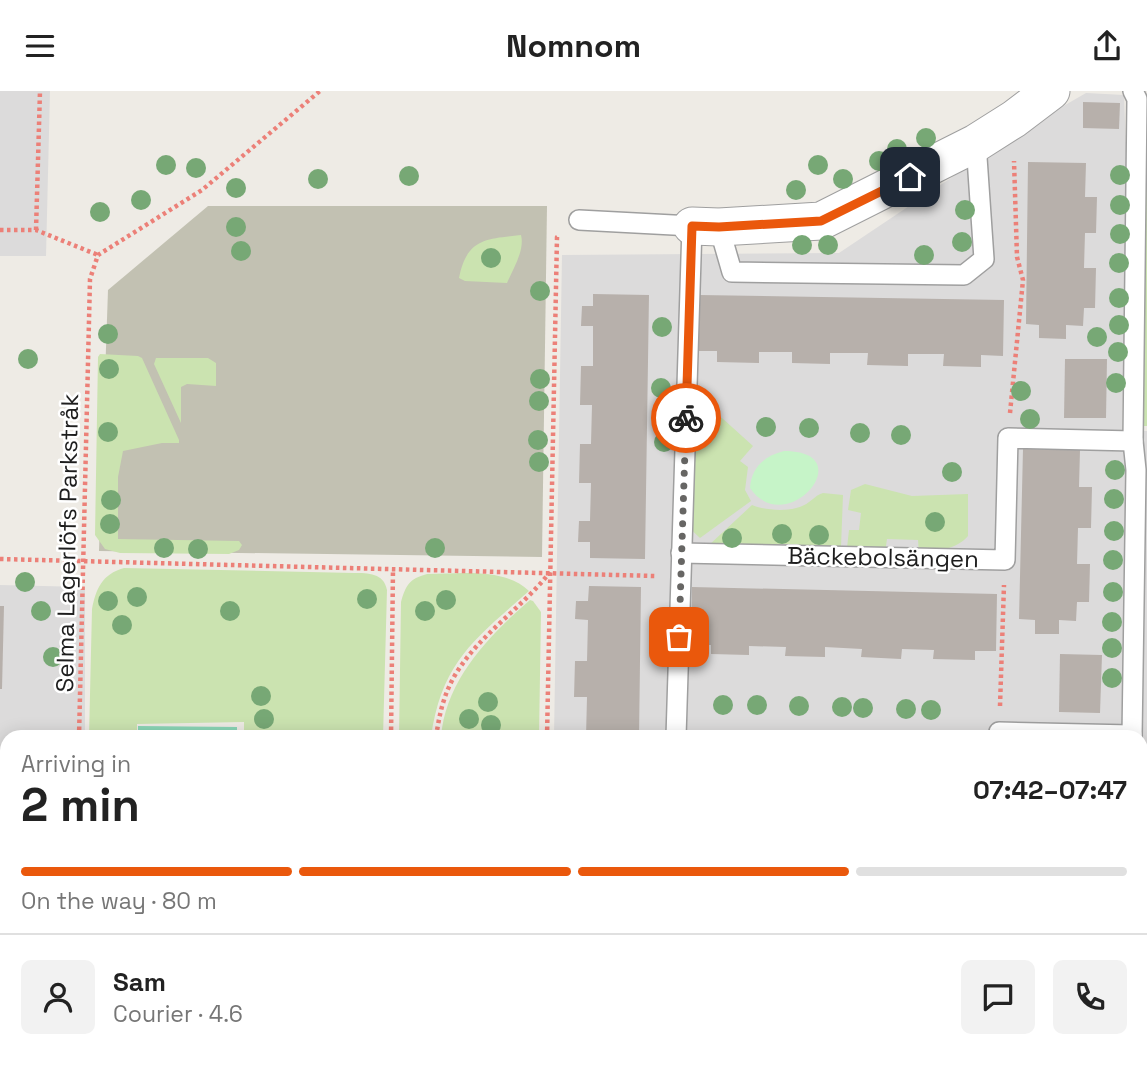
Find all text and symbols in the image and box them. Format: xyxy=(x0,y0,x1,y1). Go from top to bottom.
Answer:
text: Nomnom xyxy=(506,26,641,66)
icon: menu xyxy=(21,27,59,65)
icon: share xyxy=(1088,27,1126,65)
pin xyxy=(880,147,940,207)
icon: home xyxy=(891,158,929,196)
courier xyxy=(651,383,721,453)
street label: Selma Lagerlöfs Parkstråk xyxy=(49,393,85,693)
icon: bike xyxy=(667,399,705,437)
street label: Bäckebolsängen xyxy=(787,540,979,574)
pin xyxy=(649,607,709,667)
icon: bag xyxy=(660,618,698,656)
text: Arriving in xyxy=(21,749,131,779)
text: 07:42–07:47 xyxy=(973,773,1127,807)
text: 2 min xyxy=(21,776,140,834)
text: On the way · 80 m xyxy=(21,886,217,916)
button: person xyxy=(21,960,95,1034)
button: chat xyxy=(961,960,1035,1034)
button: phone xyxy=(1053,960,1127,1034)
text: Sam xyxy=(113,965,166,999)
text: Courier · 4.6 xyxy=(113,999,243,1029)

